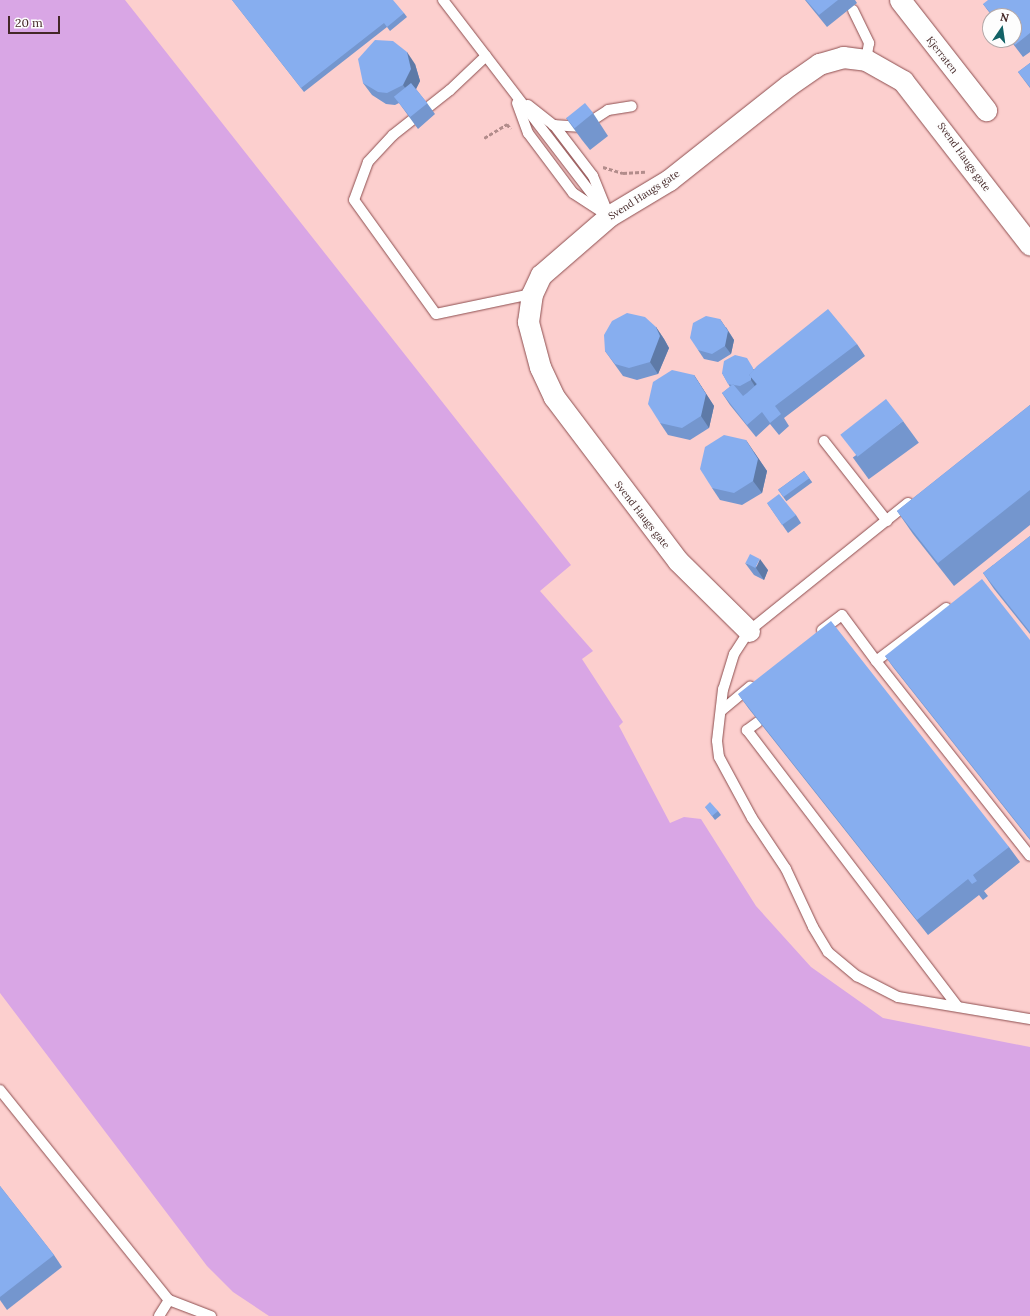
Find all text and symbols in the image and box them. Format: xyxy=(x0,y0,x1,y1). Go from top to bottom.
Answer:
scale bar xyxy=(10,8,62,34)
north arrow xyxy=(982,8,1022,48)
text: N xyxy=(999,10,1010,25)
text: 20 m xyxy=(15,15,43,30)
street label: Kjerraten xyxy=(924,34,960,76)
street label: Svend Haugs gate xyxy=(935,120,993,194)
street label: Svend Haugs gate xyxy=(606,168,682,222)
street label: Svend Haugs gate xyxy=(612,479,672,551)

